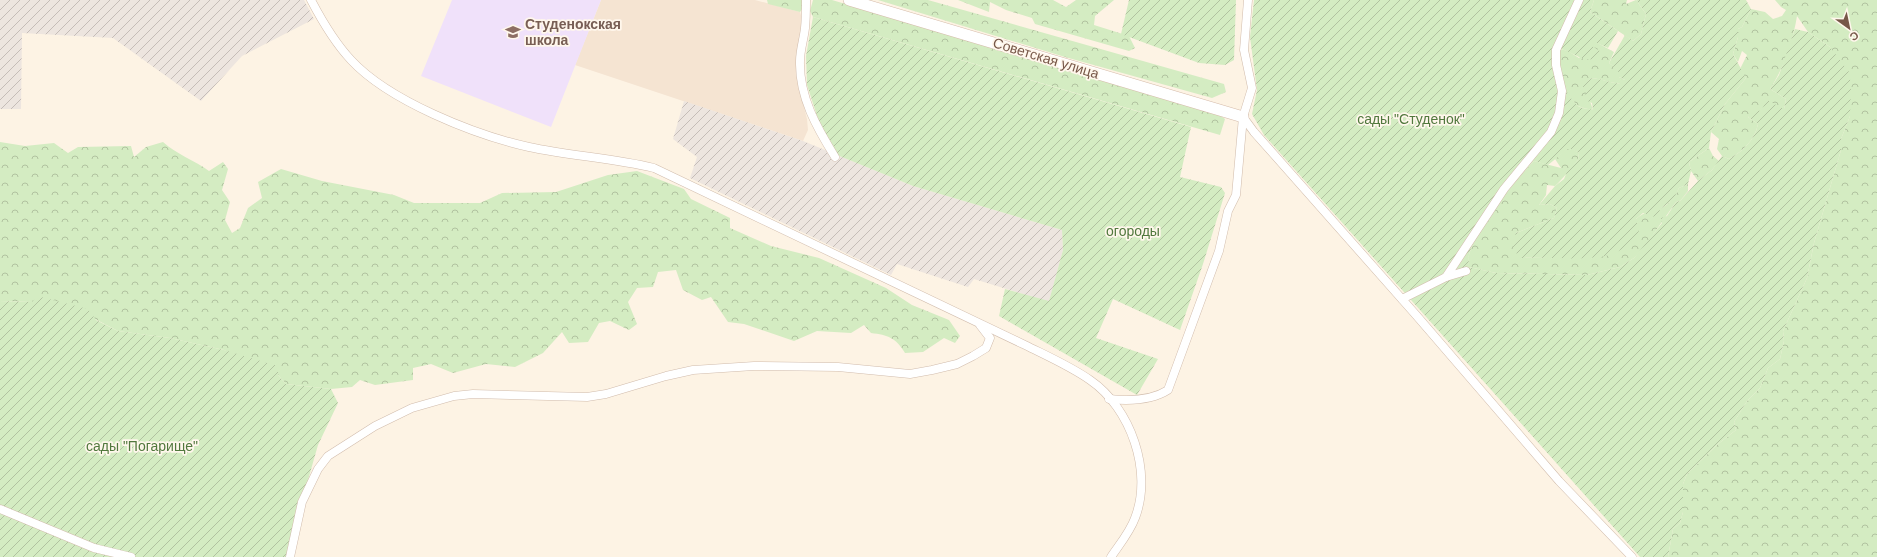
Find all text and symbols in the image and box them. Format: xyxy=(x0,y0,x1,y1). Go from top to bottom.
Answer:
north arrow xyxy=(1829,8,1869,48)
place label: Студенокская школа xyxy=(525,16,621,48)
school or university icon: Студенокская школа xyxy=(504,23,522,41)
text: С xyxy=(1848,29,1861,44)
street label: Советская улица xyxy=(991,34,1101,82)
park label: сады "Студенок" xyxy=(1357,111,1465,127)
park label: огороды xyxy=(1106,223,1160,239)
park label: сады "Погарище" xyxy=(86,438,198,454)

